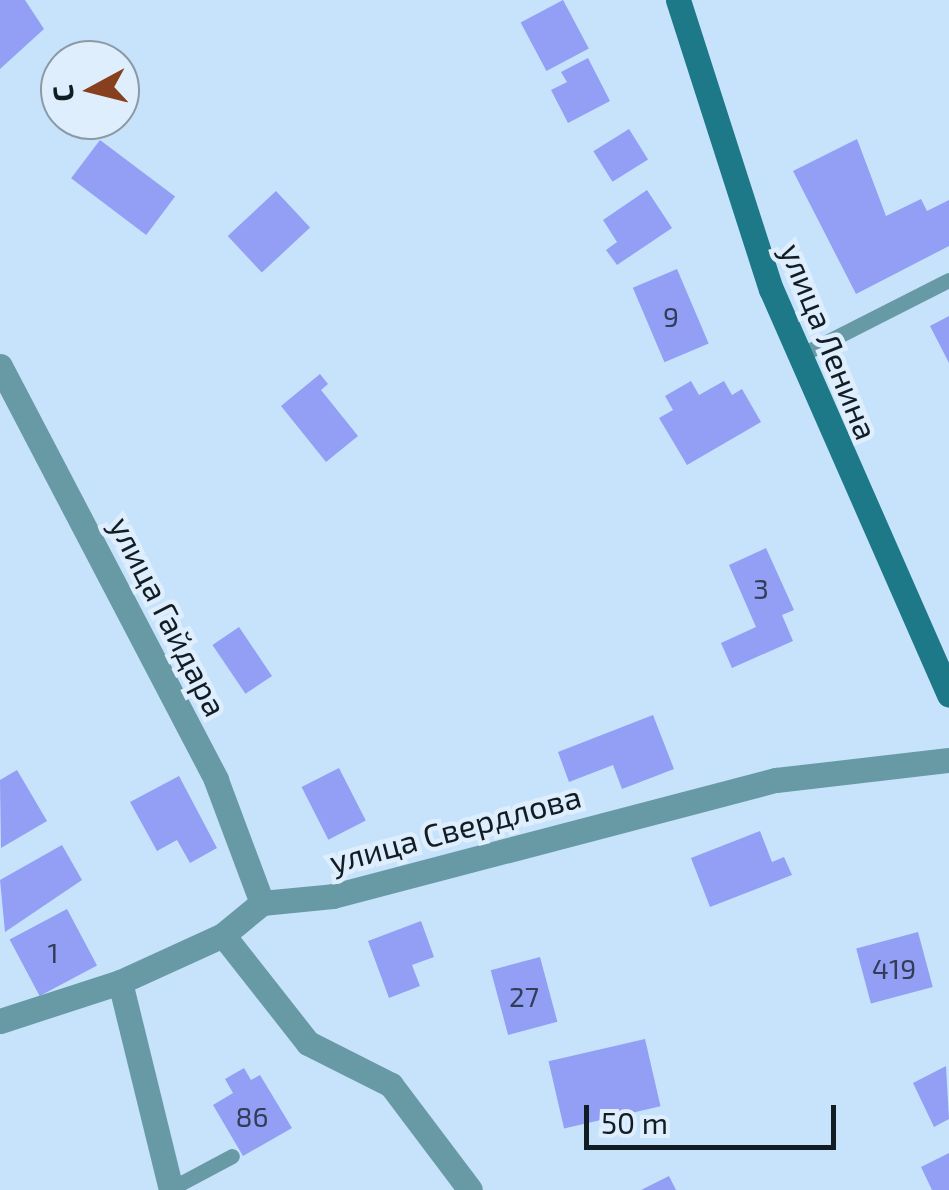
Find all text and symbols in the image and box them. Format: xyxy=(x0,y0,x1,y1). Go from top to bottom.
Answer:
north arrow xyxy=(40,40,140,140)
text: С xyxy=(44,83,80,104)
street label: улица Ленина xyxy=(773,237,887,445)
house number: 9 xyxy=(663,299,679,333)
street label: улица Гайдара xyxy=(102,510,236,722)
house number: 3 xyxy=(753,571,769,605)
street label: улица Свердлова xyxy=(325,776,585,880)
house number: 1 xyxy=(47,935,59,969)
house number: 419 xyxy=(872,951,916,985)
house number: 27 xyxy=(509,979,539,1013)
scale bar xyxy=(589,1085,842,1147)
house number: 86 xyxy=(235,1099,269,1133)
text: 50 m xyxy=(601,1104,668,1140)

